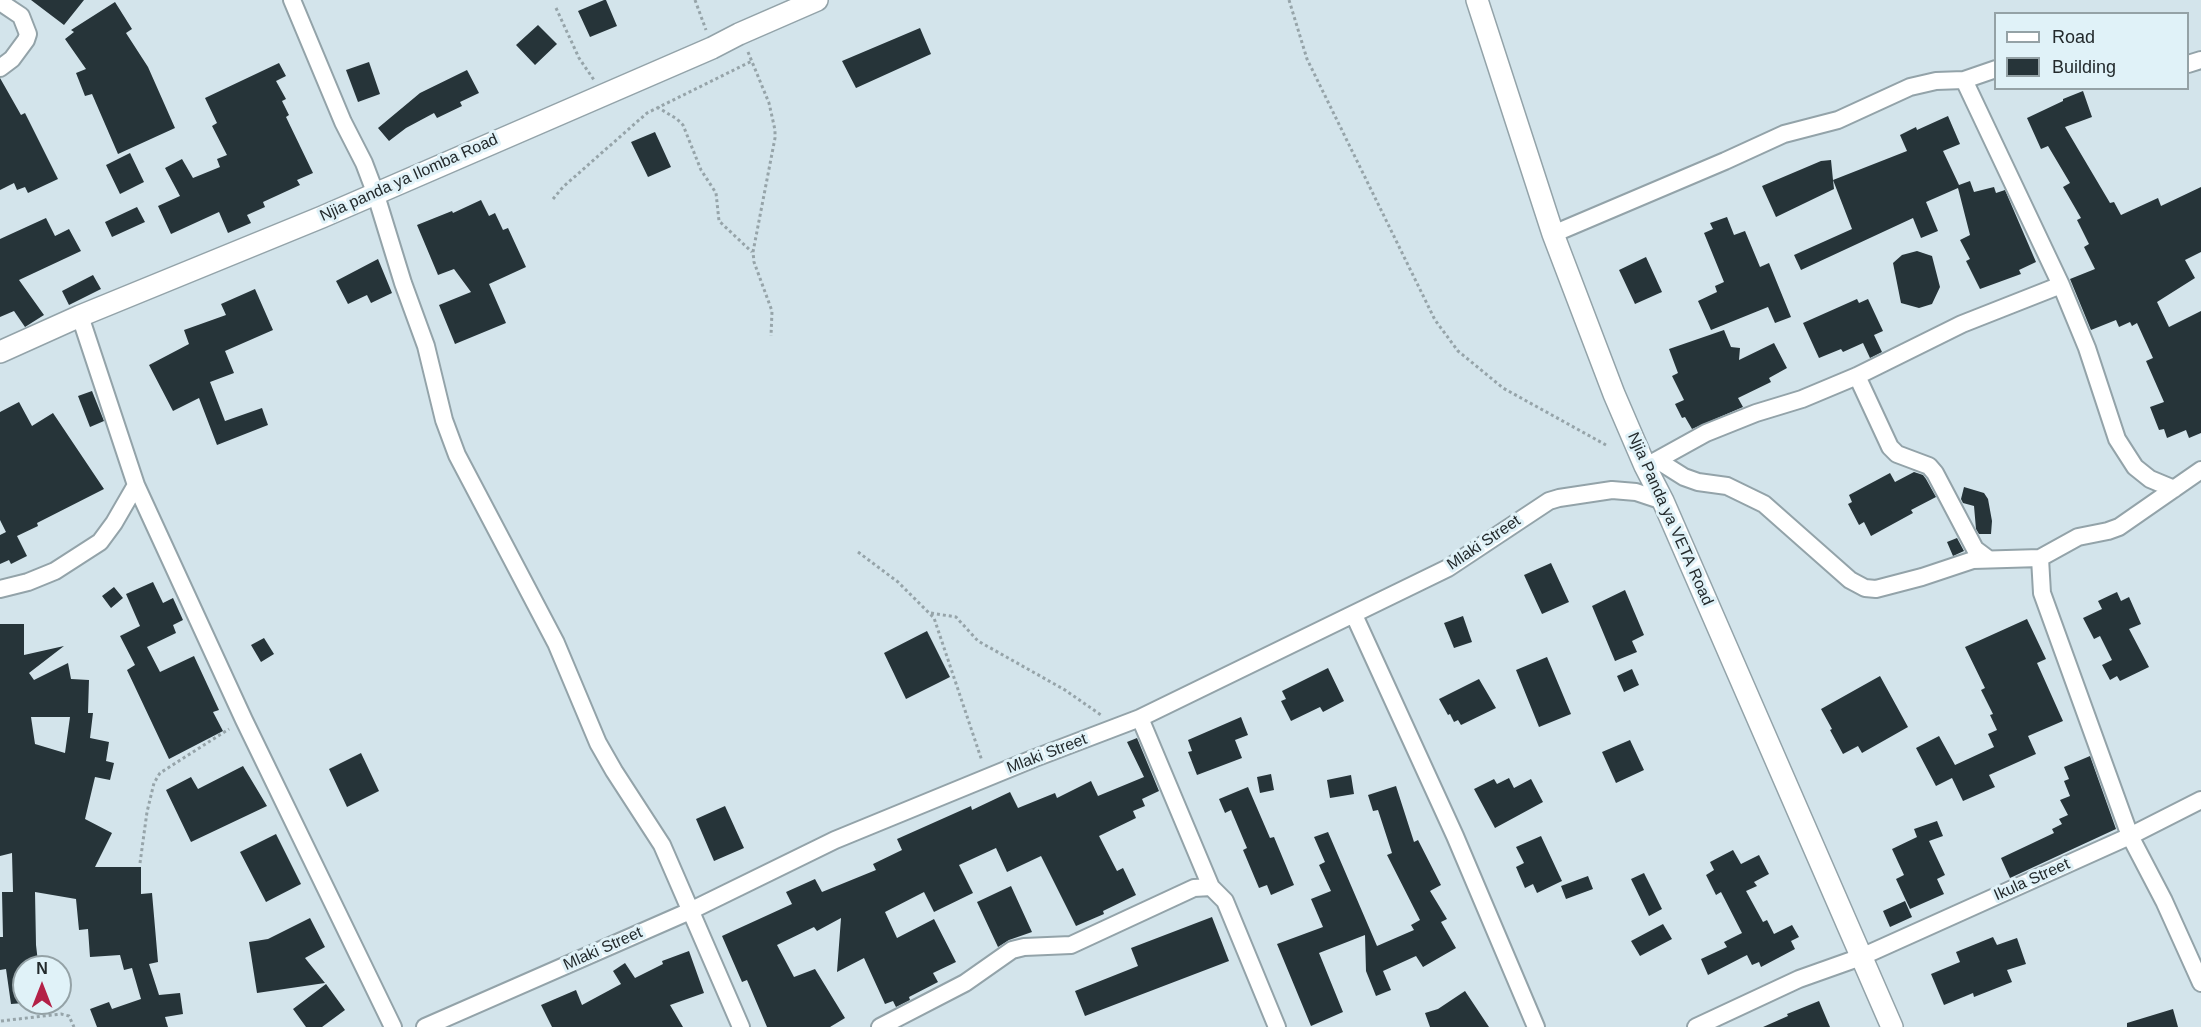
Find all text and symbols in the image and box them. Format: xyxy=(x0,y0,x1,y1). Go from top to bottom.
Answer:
legend xyxy=(1994,12,2189,90)
text: Road xyxy=(2052,27,2095,47)
text: Building xyxy=(2052,57,2116,77)
street label: Njia panda ya Ilomba Road xyxy=(317,130,501,226)
street label: Njia Panda ya VETA Road xyxy=(1623,430,1717,608)
street label: Mlaki Street xyxy=(1444,511,1524,575)
street label: Mlaki Street xyxy=(1004,730,1090,778)
street label: Ikula Street xyxy=(1991,855,2073,905)
street label: Mlaki Street xyxy=(561,923,645,975)
north arrow xyxy=(12,955,72,1015)
text: N xyxy=(36,960,48,977)

